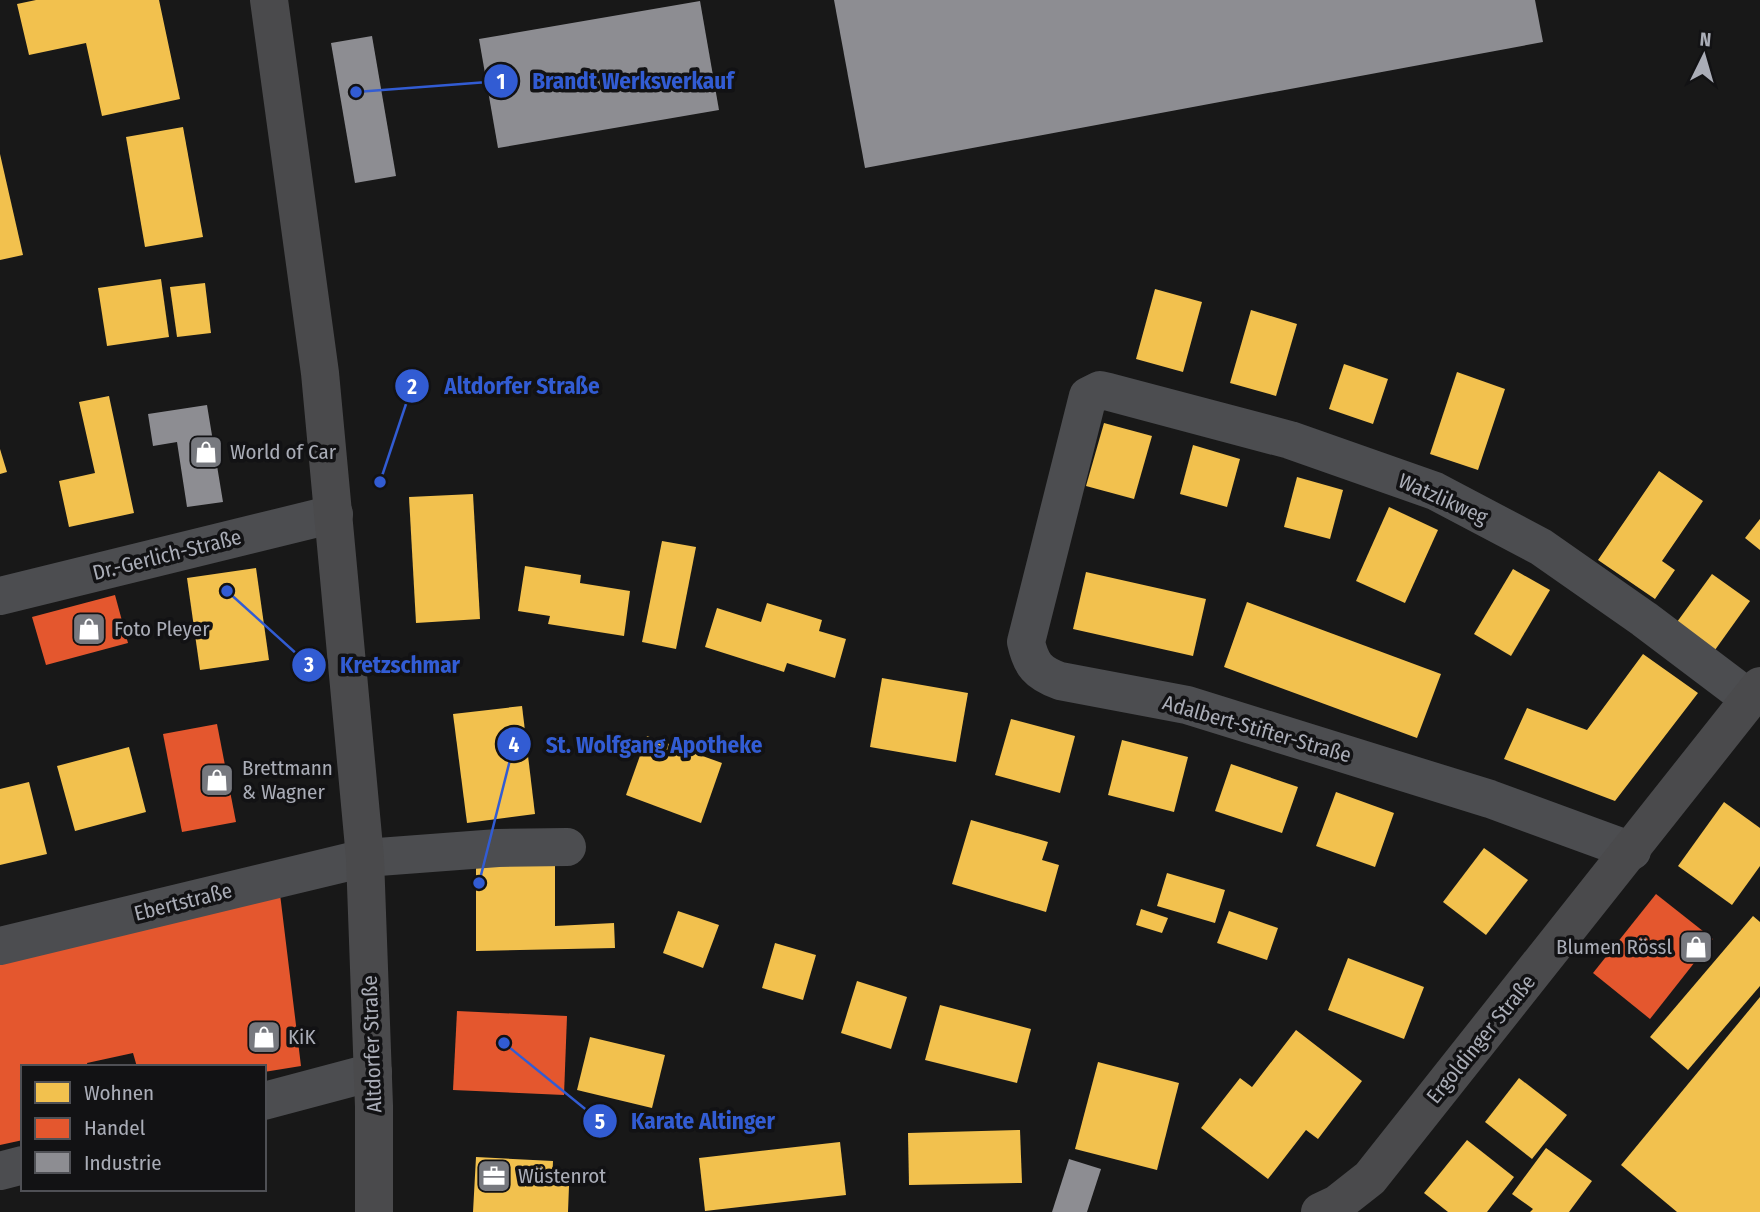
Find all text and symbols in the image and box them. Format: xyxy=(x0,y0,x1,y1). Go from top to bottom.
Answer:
north arrow xyxy=(1669,21,1739,91)
text: N xyxy=(1699,28,1712,52)
callout: Brandt Werksverkauf xyxy=(483,59,748,103)
text: Brandt Werksverkauf xyxy=(532,67,736,95)
text: 1 xyxy=(497,69,505,95)
callout: Altdorfer Straße xyxy=(395,364,613,408)
text: Altdorfer Straße xyxy=(443,372,600,400)
text: 2 xyxy=(406,374,417,400)
shop icon: World of Car xyxy=(187,433,225,471)
place label: World of Car xyxy=(230,439,337,465)
street label: Watzlikweg xyxy=(1394,468,1492,530)
street label: Dr.-Gerlich-Straße xyxy=(90,524,244,586)
shop icon: Foto Pleyer xyxy=(70,610,108,648)
place label: Foto Pleyer xyxy=(114,616,210,642)
callout: Kretzschmar xyxy=(291,643,474,687)
text: Kretzschmar xyxy=(340,651,461,679)
text: 3 xyxy=(303,652,314,678)
street label: Adalbert-Stifter-Straße xyxy=(1160,690,1354,768)
callout: St. Wolfgang Apotheke xyxy=(496,722,776,766)
text: St. Wolfgang Apotheke xyxy=(546,731,763,759)
text: 4 xyxy=(509,732,520,758)
place label: Brettmann & Wagner xyxy=(242,755,333,805)
shop icon: Brettmann & Wagner xyxy=(198,761,236,799)
street label: Ebertstraße xyxy=(131,877,235,927)
shop icon: Blumen Rössl xyxy=(1677,928,1715,966)
place label: Blumen Rössl xyxy=(1556,934,1672,960)
street label: Ergoldinger Straße xyxy=(1421,969,1541,1109)
street label: Altdorfer Straße xyxy=(357,975,387,1113)
shop icon: KiK xyxy=(245,1018,283,1056)
place label: KiK xyxy=(288,1024,316,1050)
legend xyxy=(21,1065,266,1191)
text: Wohnen xyxy=(84,1080,154,1106)
callout: Karate Altinger xyxy=(582,1099,789,1143)
text: Karate Altinger xyxy=(631,1107,775,1135)
text: 5 xyxy=(595,1109,605,1135)
text: Handel xyxy=(84,1115,146,1141)
text: Industrie xyxy=(84,1150,162,1176)
office icon: Wüstenrot xyxy=(475,1157,513,1195)
place label: Wüstenrot xyxy=(518,1163,606,1189)

